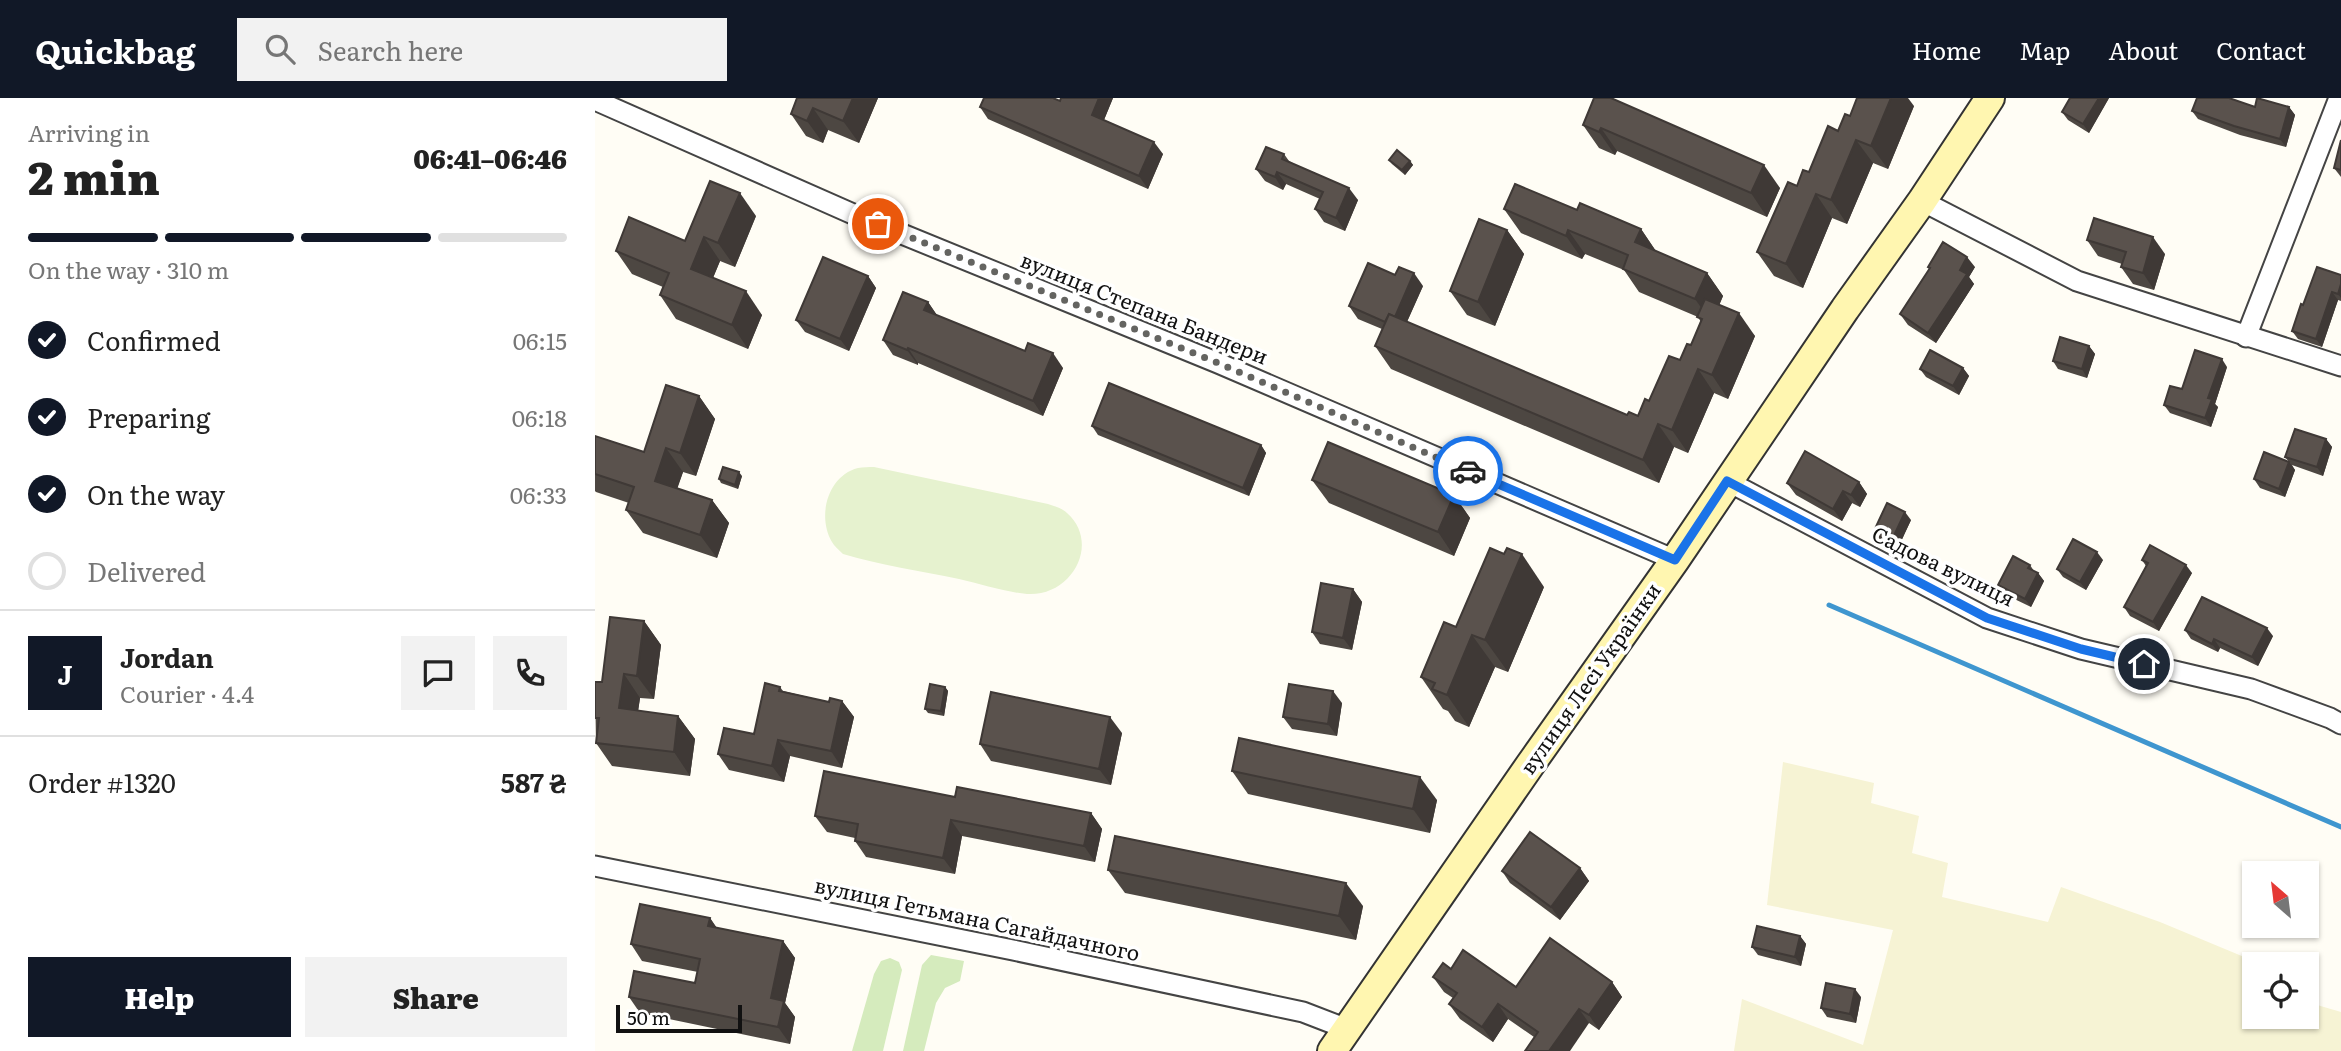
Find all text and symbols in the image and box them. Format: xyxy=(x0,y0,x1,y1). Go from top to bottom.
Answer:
search box xyxy=(237,18,727,81)
text: Quickbag xyxy=(35,25,195,74)
icon: search xyxy=(261,30,299,68)
text: Search here xyxy=(317,30,463,69)
text: Home xyxy=(1912,32,1981,67)
text: Map xyxy=(2019,32,2070,67)
text: About xyxy=(2108,32,2178,67)
text: Contact xyxy=(2216,32,2306,67)
text: Arriving in xyxy=(28,115,150,149)
text: 06:41–06:46 xyxy=(413,138,567,177)
text: 2 min xyxy=(28,141,160,209)
pin xyxy=(848,194,908,254)
icon: bag xyxy=(859,205,897,243)
street label: вулиця Степана Бандери xyxy=(1017,243,1273,371)
text: On the way · 310 m xyxy=(28,252,229,286)
text: Confirmed xyxy=(87,320,221,359)
icon: check xyxy=(28,321,66,359)
text: 06:15 xyxy=(513,323,567,357)
text: Preparing xyxy=(87,397,210,436)
icon: check xyxy=(28,398,66,436)
text: 06:18 xyxy=(512,400,567,434)
courier xyxy=(1433,436,1503,506)
icon: car xyxy=(1449,452,1487,490)
text: On the way xyxy=(87,474,225,513)
icon: check xyxy=(28,475,66,513)
text: 06:33 xyxy=(510,477,567,511)
street label: Садова вулиця xyxy=(1867,517,2021,613)
text: Delivered xyxy=(87,551,206,590)
street label: вулиця Лесі Українки xyxy=(1511,575,1667,780)
pin xyxy=(2114,634,2174,694)
button: chat xyxy=(401,636,475,710)
button: phone xyxy=(493,636,567,710)
text: Jordan xyxy=(120,637,214,676)
icon: home xyxy=(2125,645,2163,683)
text: J xyxy=(58,654,72,693)
text: Courier · 4.4 xyxy=(120,676,254,710)
text: Order #1320 xyxy=(28,762,176,801)
text: 587 ₴ xyxy=(501,762,567,801)
north arrow xyxy=(2242,861,2319,938)
map controls xyxy=(2242,861,2319,1029)
street label: вулиця Гетьмана Сагайдачного xyxy=(812,868,1143,967)
button: locate xyxy=(2242,952,2319,1029)
button: Help xyxy=(28,957,291,1037)
button: Share xyxy=(305,957,567,1037)
scale bar xyxy=(616,1002,742,1034)
text: 50 m xyxy=(627,1003,670,1031)

